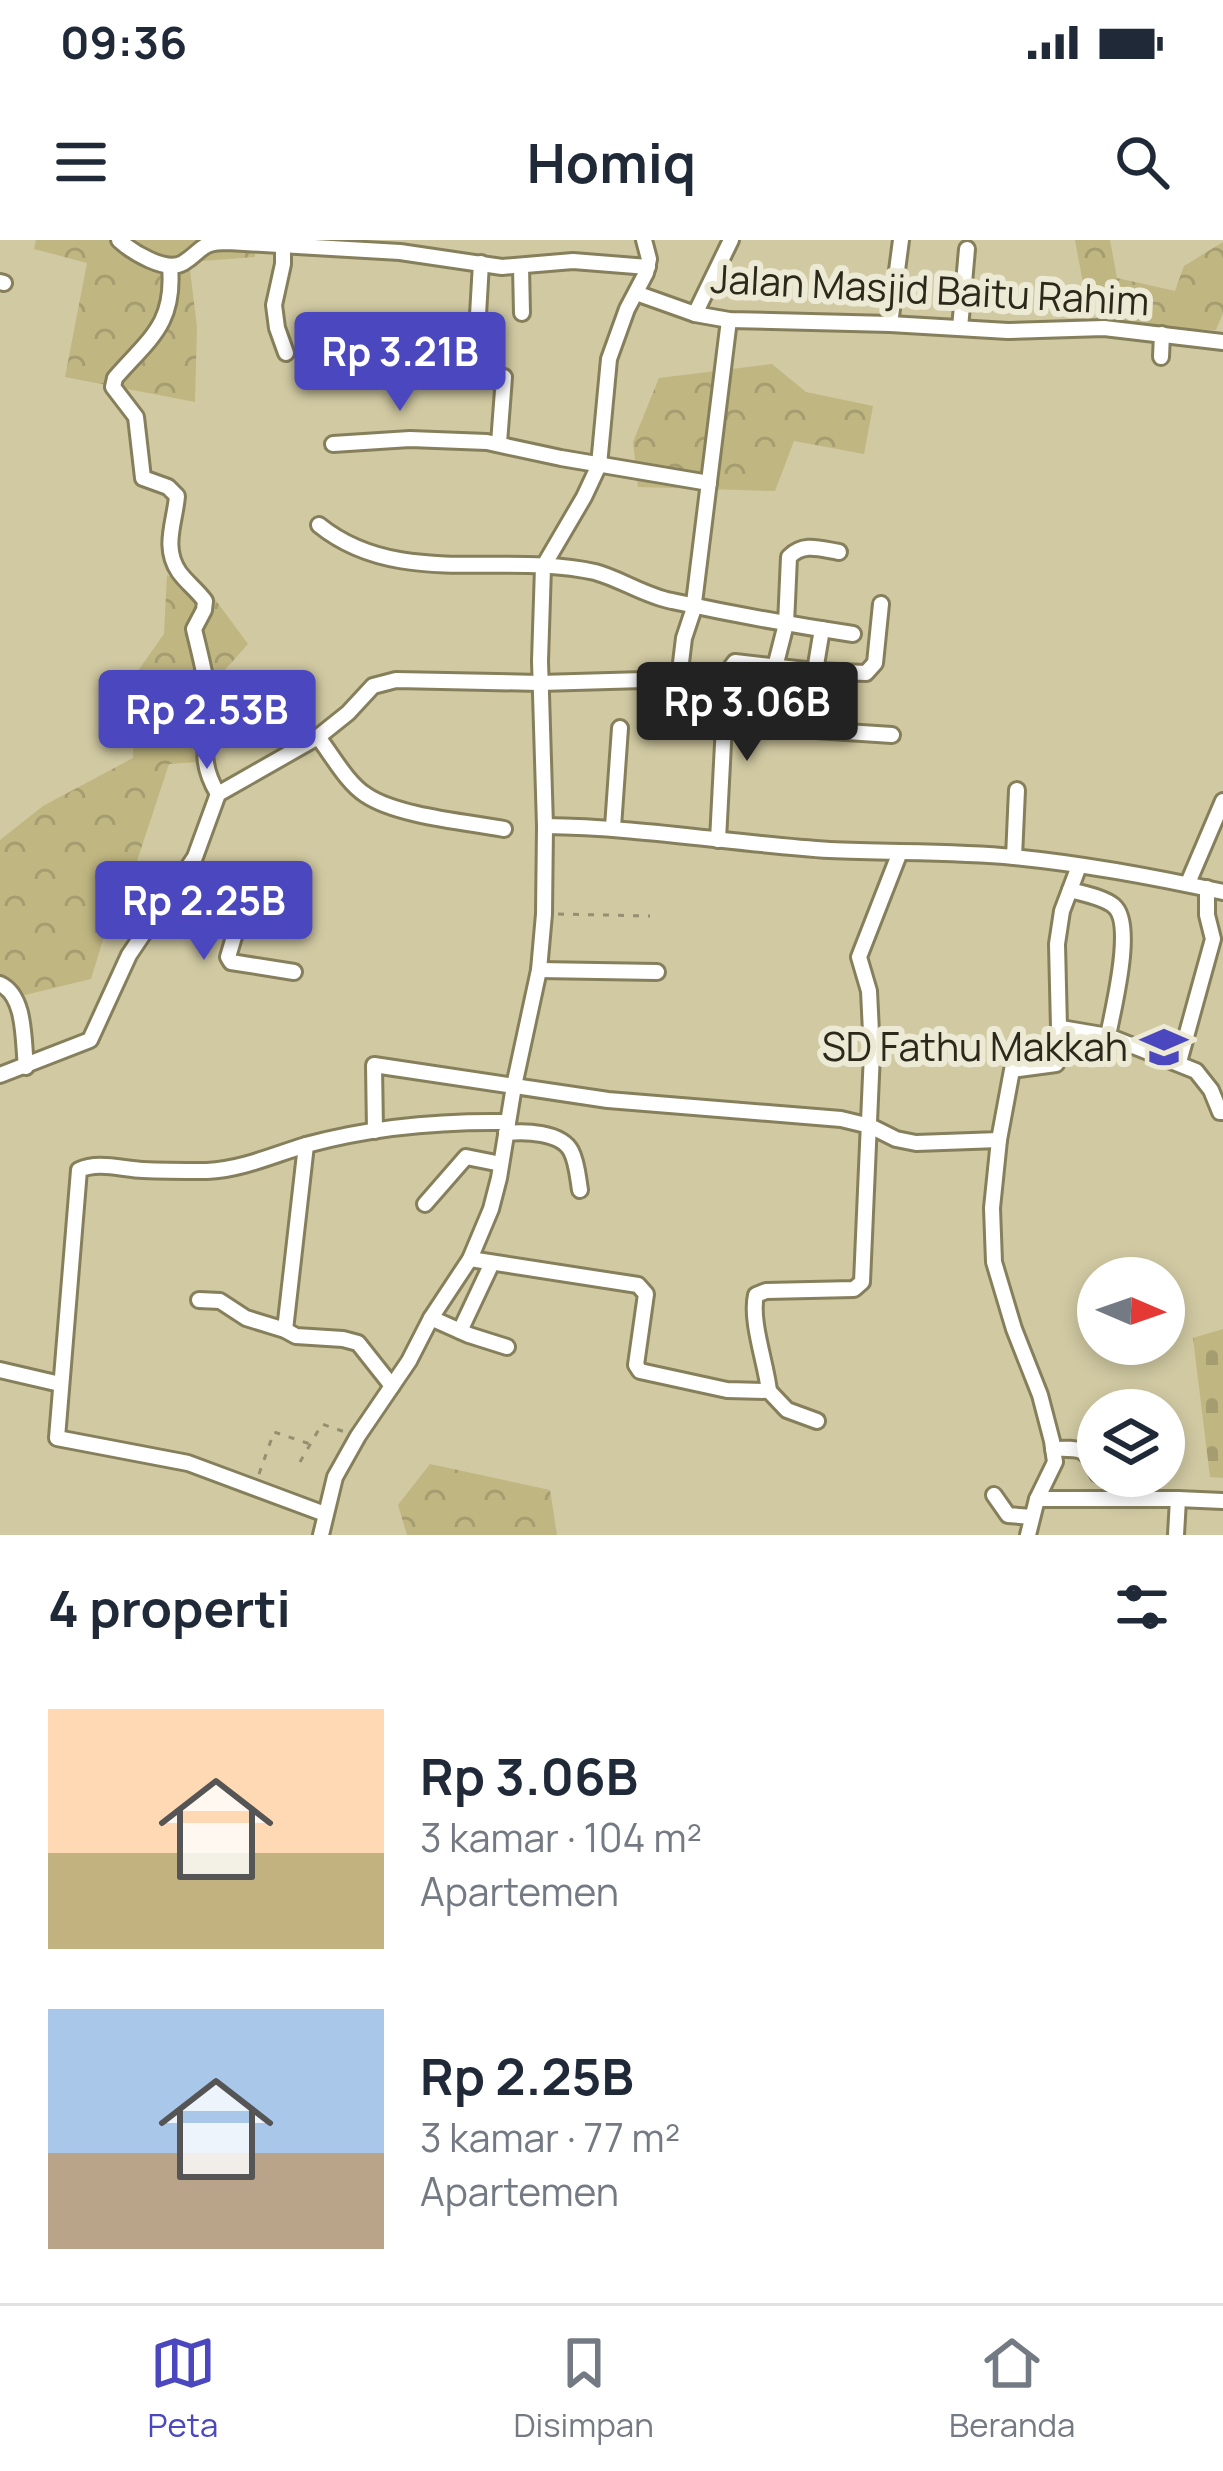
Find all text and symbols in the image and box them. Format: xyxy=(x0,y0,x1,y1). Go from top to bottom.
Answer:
text: 09:36 xyxy=(60,11,187,73)
text: Homiq xyxy=(527,125,696,199)
icon: menu xyxy=(48,129,114,195)
icon: search xyxy=(1109,129,1175,195)
street label: Jalan Masjid Baitu Rahim xyxy=(709,251,1151,327)
pin: Rp 3.21B xyxy=(276,312,524,414)
text: Rp 3.21B xyxy=(322,324,479,378)
pin: Rp 3.06B xyxy=(623,662,871,764)
pin: Rp 2.53B xyxy=(83,670,331,772)
text: Rp 3.06B xyxy=(664,674,830,728)
text: Rp 2.53B xyxy=(126,682,288,736)
pin: Rp 2.25B xyxy=(80,861,328,963)
text: Rp 2.25B xyxy=(122,873,286,927)
place label: SD Fathu Makkah xyxy=(822,1019,1128,1073)
school or university icon: SD Fathu Makkah xyxy=(1139,1022,1189,1072)
north arrow xyxy=(1077,1257,1185,1365)
map controls xyxy=(1077,1257,1185,1497)
button: layers xyxy=(1077,1389,1185,1497)
text: 4 properti xyxy=(48,1573,291,1642)
icon: filters xyxy=(1109,1574,1175,1640)
text: Rp 3.06B xyxy=(420,1741,638,1810)
icon: home xyxy=(144,1757,288,1901)
text: 3 kamar · 104 m² xyxy=(420,1810,702,1864)
text: Apartemen xyxy=(420,1864,619,1918)
text: Rp 2.25B xyxy=(420,2041,634,2110)
icon: home xyxy=(144,2057,288,2201)
text: 3 kamar · 77 m² xyxy=(420,2110,680,2164)
text: Apartemen xyxy=(420,2164,619,2218)
tab: Peta xyxy=(148,2330,218,2447)
tab: Disimpan xyxy=(513,2330,654,2447)
tab: Beranda xyxy=(949,2330,1075,2447)

